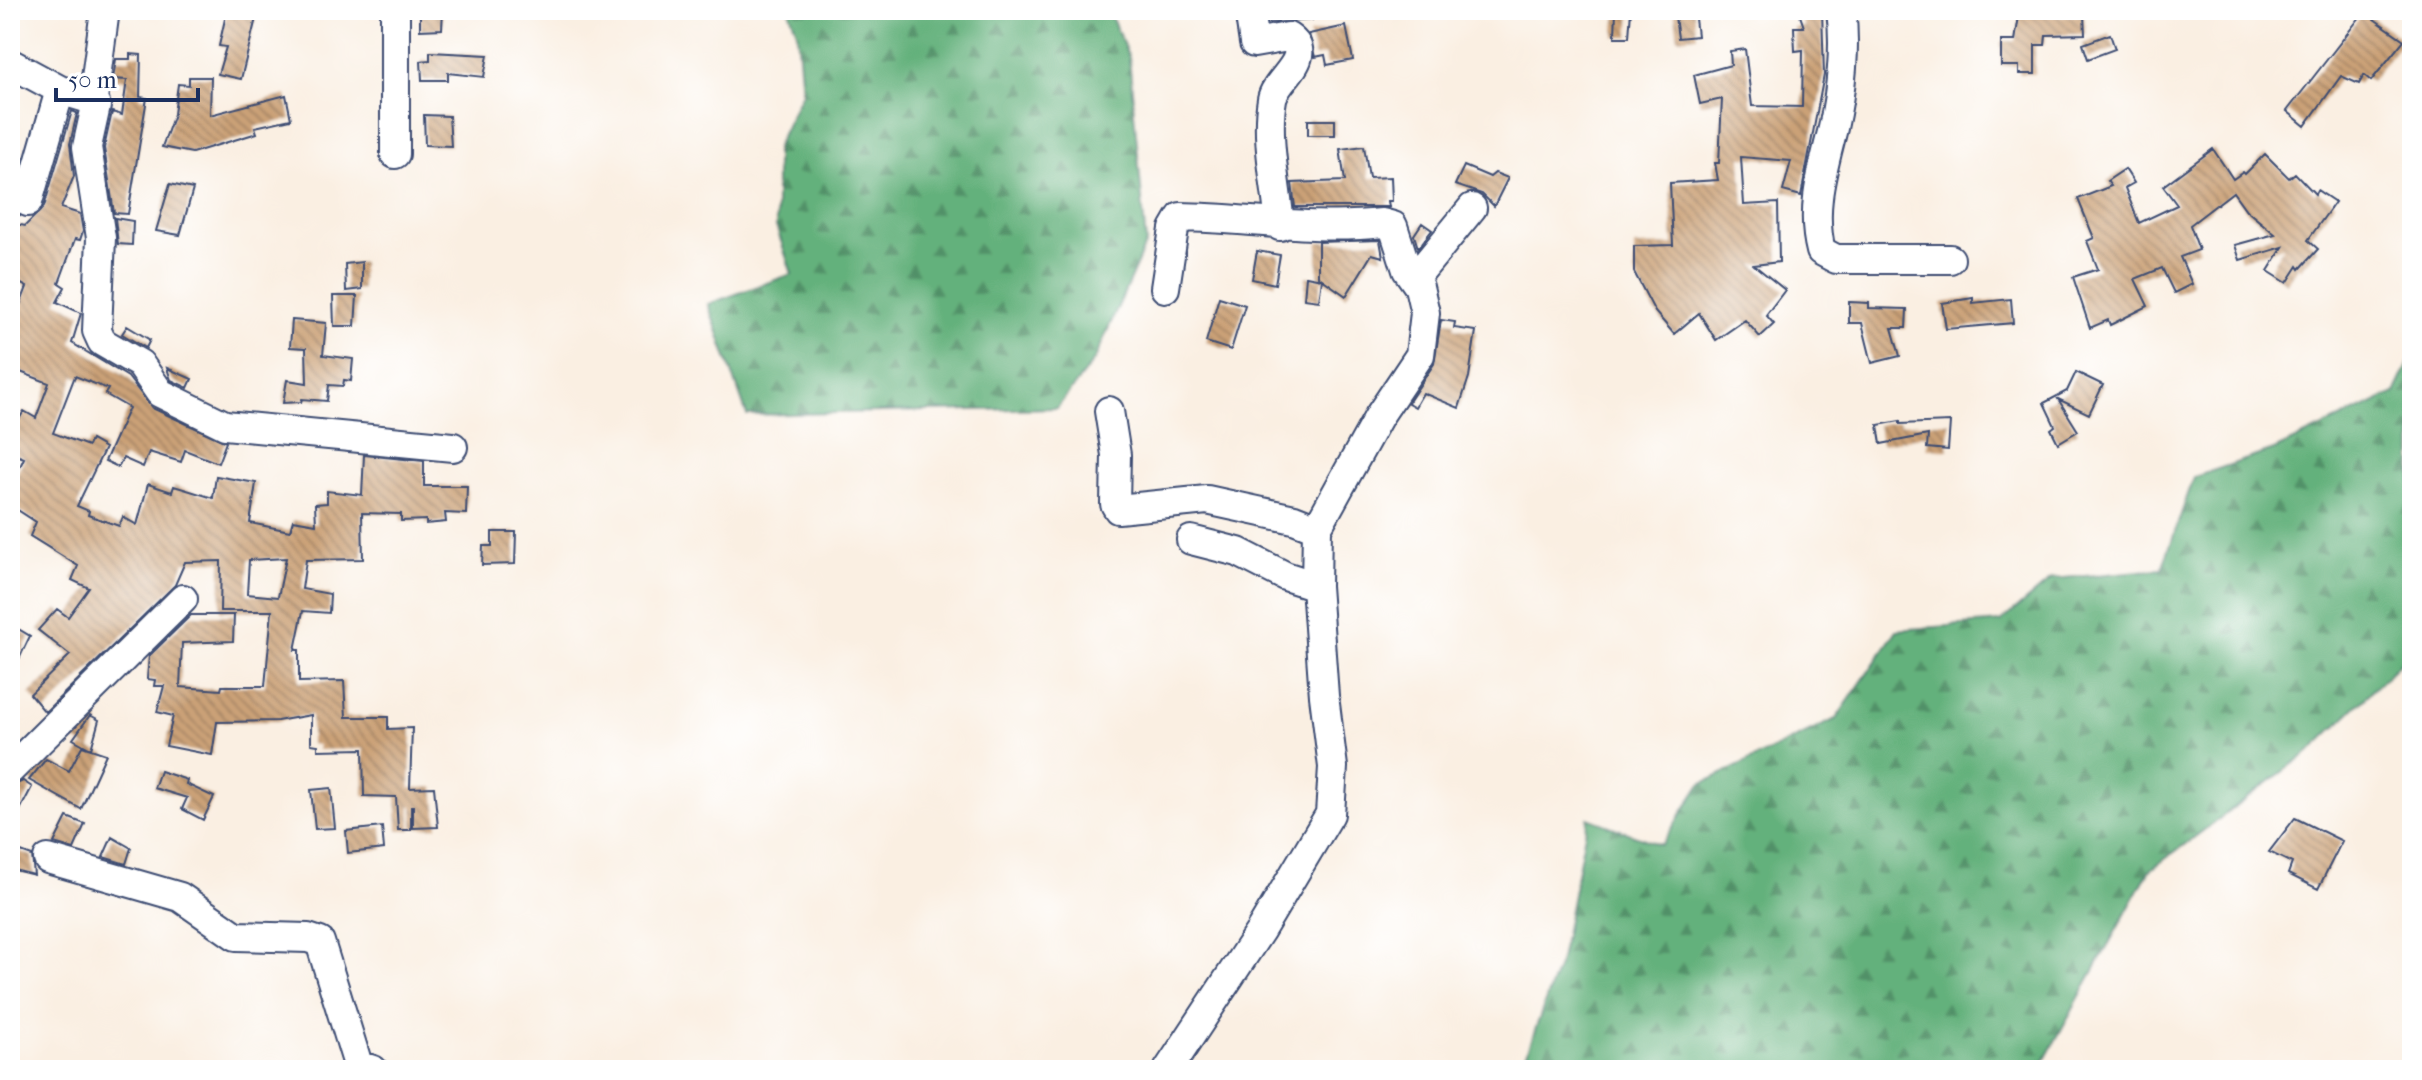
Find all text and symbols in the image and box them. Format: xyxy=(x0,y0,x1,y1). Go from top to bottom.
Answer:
scale bar xyxy=(56,52,198,102)
text: 50 m xyxy=(68,66,117,94)

